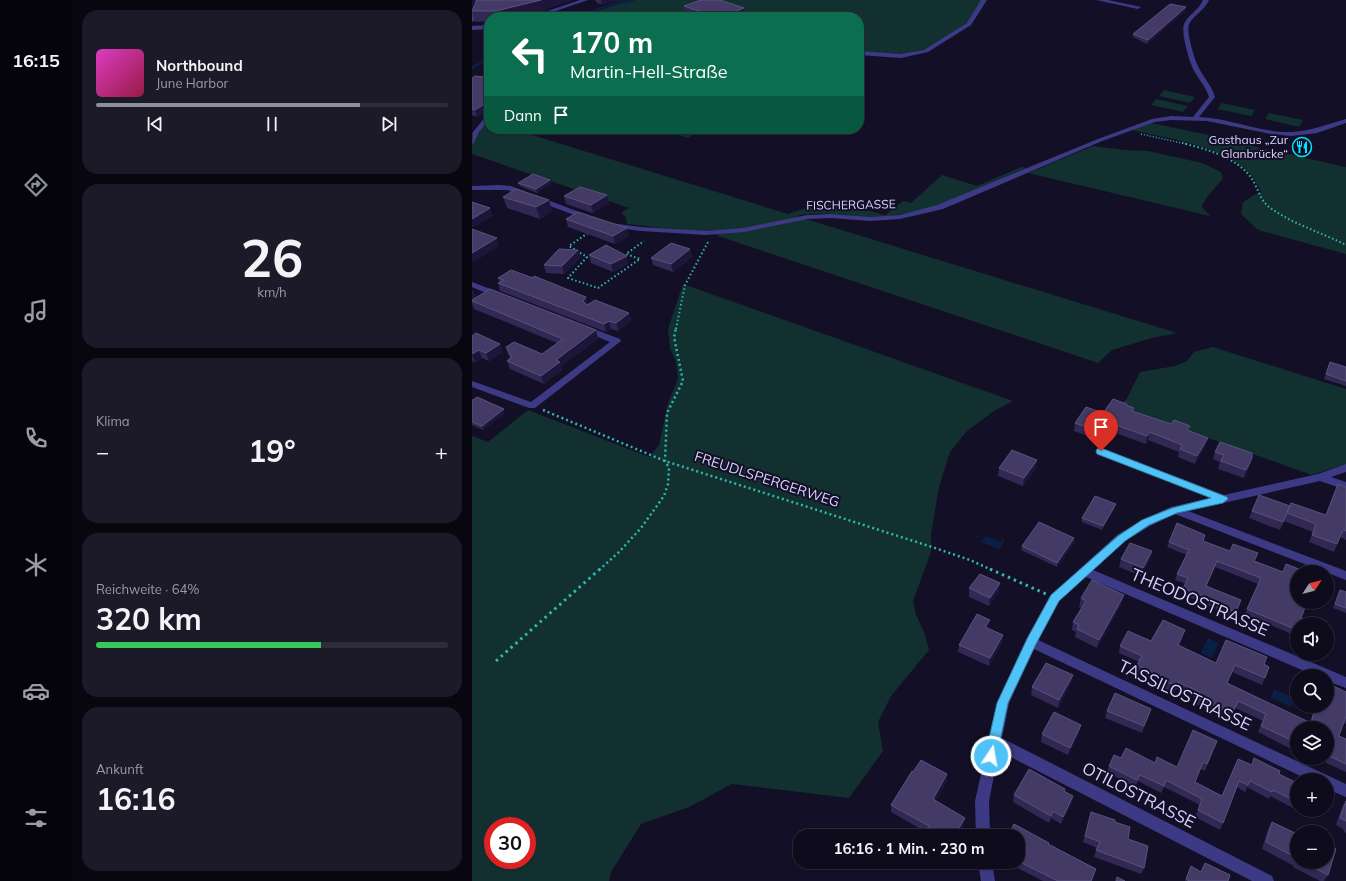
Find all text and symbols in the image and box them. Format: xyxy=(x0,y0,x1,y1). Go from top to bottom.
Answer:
text: 170 m xyxy=(570,25,653,60)
icon: left xyxy=(504,28,556,80)
text: 16:15 xyxy=(12,49,60,72)
text: Northbound xyxy=(156,56,243,75)
text: Martin-Hell-Straße xyxy=(570,60,728,83)
text: June Harbor xyxy=(156,75,228,91)
icon: arrive xyxy=(550,104,572,126)
text: Dann xyxy=(504,106,542,125)
icon: previous xyxy=(144,113,166,135)
icon: pause xyxy=(261,113,283,135)
icon: next xyxy=(378,113,400,135)
place label: Gasthaus „Zur Glanbrücke“ xyxy=(1209,132,1289,161)
restaurant icon: Gasthaus „Zur Glanbrücke“ xyxy=(1291,136,1313,158)
icon: directions xyxy=(22,171,50,199)
street label: FISCHERGASSE xyxy=(806,196,896,213)
text: 26 xyxy=(241,225,303,290)
text: km/h xyxy=(257,284,287,300)
icon: music xyxy=(22,297,50,325)
pin xyxy=(1084,410,1118,451)
text: Klima xyxy=(96,413,130,429)
icon: arrive xyxy=(1090,416,1112,438)
icon: phone xyxy=(22,424,50,452)
text: 19° xyxy=(248,432,296,470)
text: − xyxy=(96,438,109,466)
text: + xyxy=(435,438,448,466)
street label: FREUDLSPERGERWEG xyxy=(692,447,842,511)
icon: climate xyxy=(22,551,50,579)
street label: THEODOSTRASSE xyxy=(1128,563,1272,640)
north arrow xyxy=(1290,565,1334,609)
map controls xyxy=(1290,565,1334,869)
text: Reichweite · 64% xyxy=(96,581,200,597)
text: 320 km xyxy=(96,600,202,638)
button: sound xyxy=(1290,617,1334,661)
street label: TASSILOSTRASSE xyxy=(1115,655,1255,735)
button: search xyxy=(1290,669,1334,713)
icon: car xyxy=(22,677,50,705)
button: layers xyxy=(1290,721,1334,765)
position arrow xyxy=(970,735,1012,777)
street label: OTILOSTRASSE xyxy=(1079,757,1199,832)
text: Ankunft xyxy=(96,761,144,777)
button: + xyxy=(1290,773,1334,817)
text: 16:16 xyxy=(96,780,175,818)
icon: filters xyxy=(22,804,50,832)
speed limit sign: 30 xyxy=(484,817,536,869)
button: − xyxy=(1290,825,1334,869)
text: 16:16 · 1 Min. · 230 m xyxy=(833,839,985,858)

